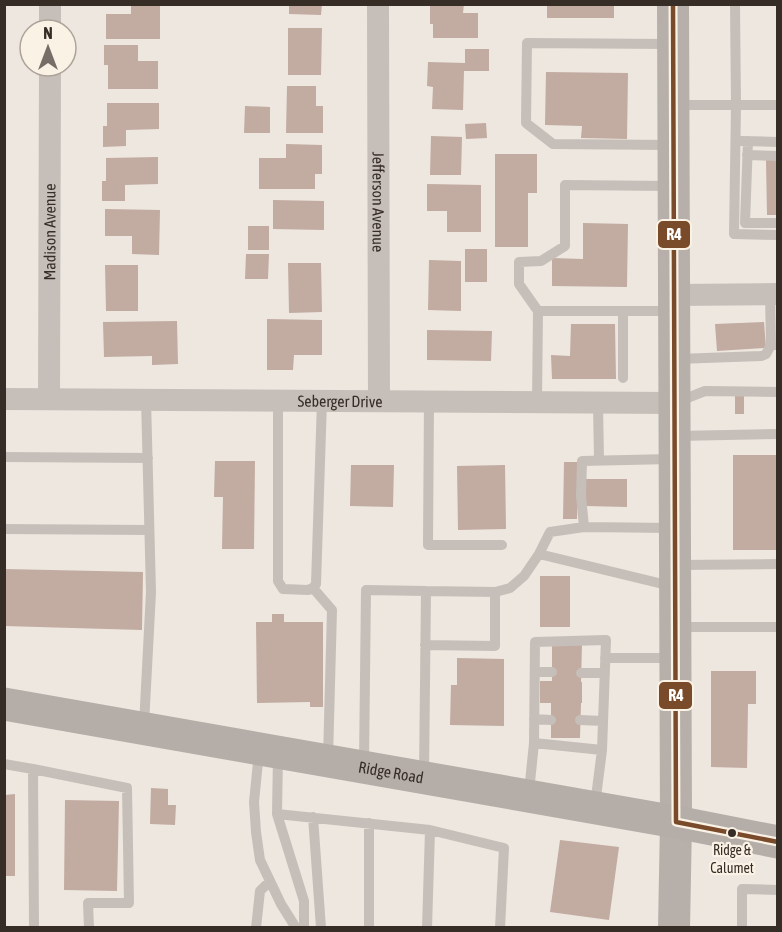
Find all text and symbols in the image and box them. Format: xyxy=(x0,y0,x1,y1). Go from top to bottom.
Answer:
north arrow xyxy=(18,18,78,78)
text: N xyxy=(43,24,53,42)
street label: Jefferson Avenue xyxy=(369,152,388,252)
street label: Madison Avenue xyxy=(40,184,59,280)
line badge: R4 xyxy=(657,220,691,249)
text: R4 xyxy=(666,225,682,243)
street label: Seberger Drive xyxy=(297,392,383,411)
line badge: R4 xyxy=(658,681,693,710)
text: R4 xyxy=(668,686,684,704)
street label: Ridge Road xyxy=(357,757,425,787)
marker: Ridge & Calumet xyxy=(726,827,738,839)
place label: Ridge & Calumet xyxy=(710,842,754,876)

